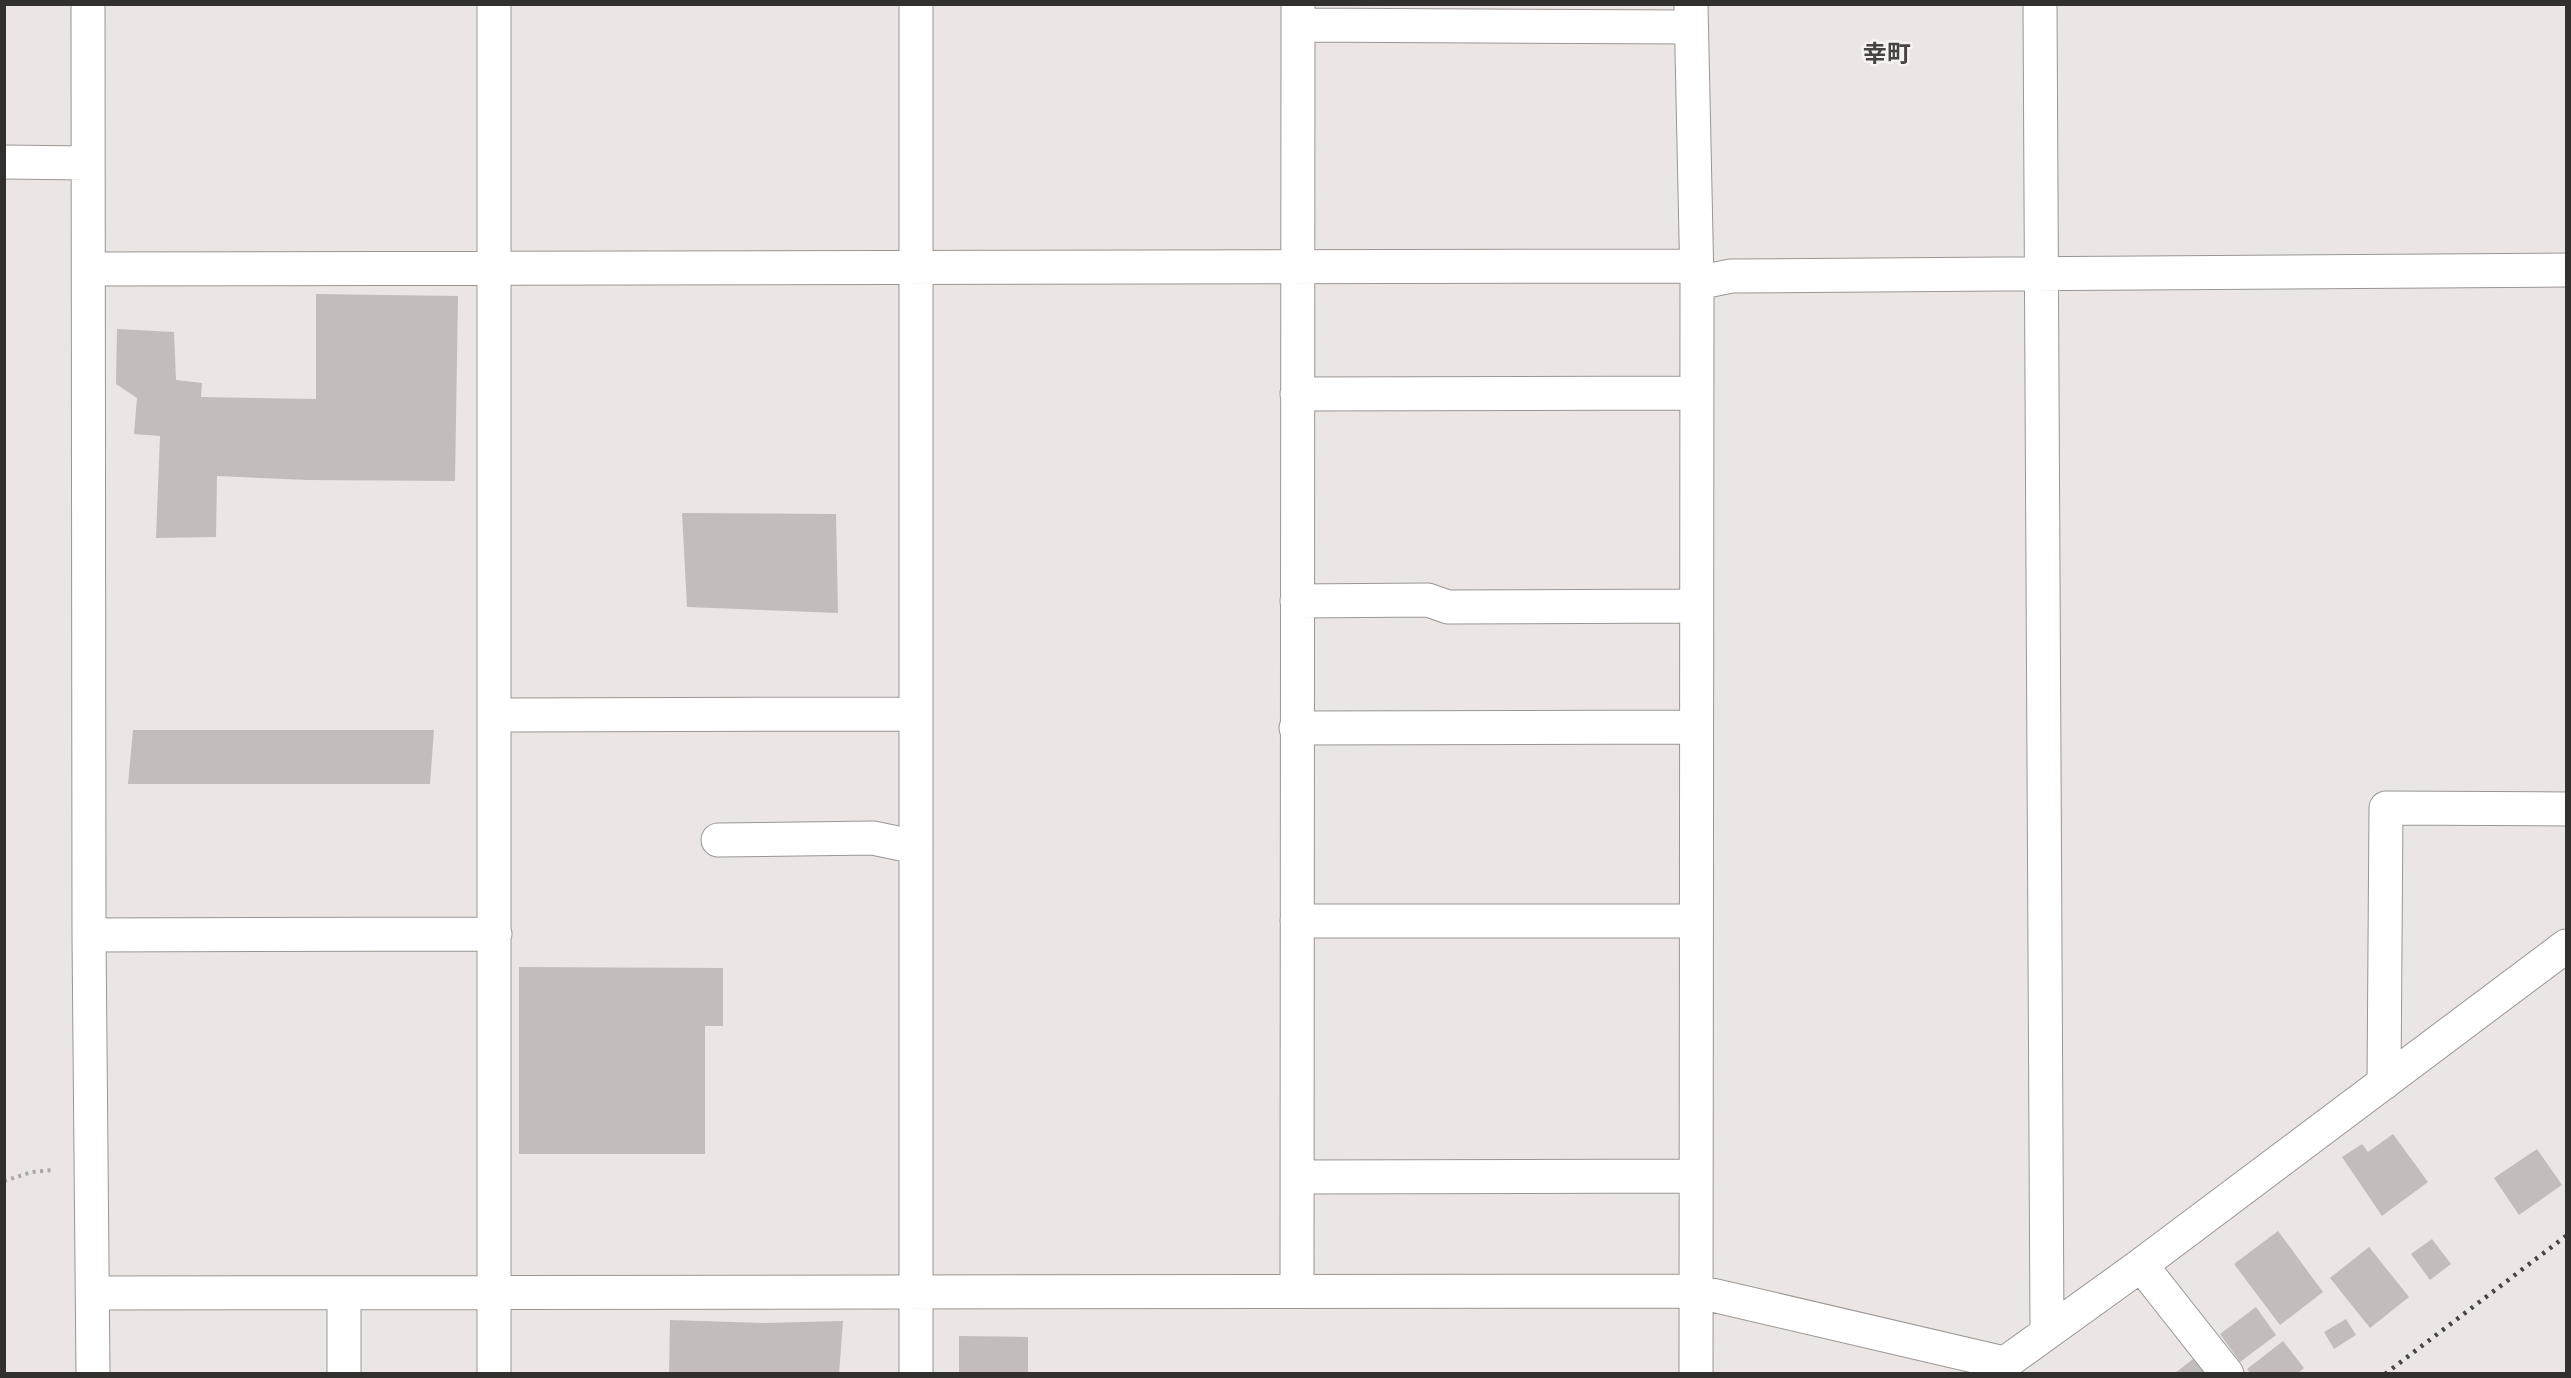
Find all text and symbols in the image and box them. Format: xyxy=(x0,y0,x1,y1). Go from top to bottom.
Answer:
district label: 幸町 xyxy=(1863,40,1911,68)

